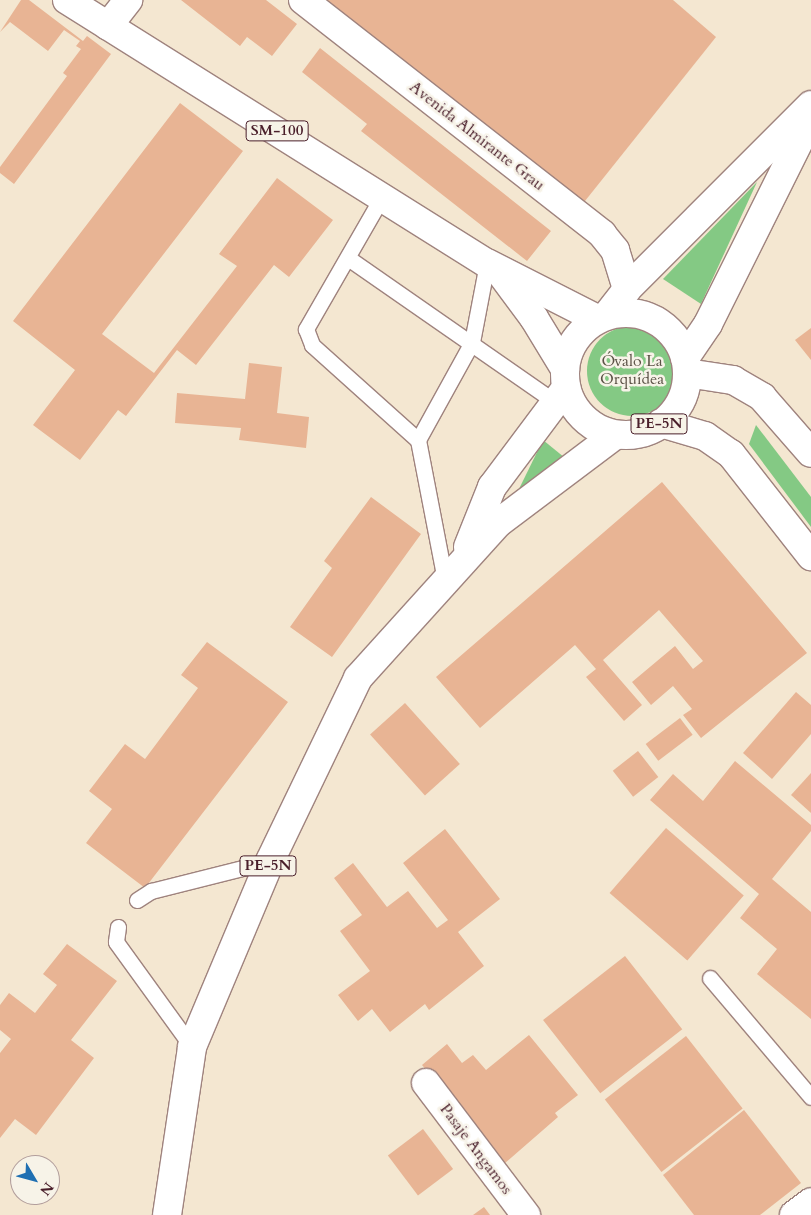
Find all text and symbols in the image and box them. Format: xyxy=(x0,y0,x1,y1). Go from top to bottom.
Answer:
street label: Avenida Almirante Grau xyxy=(406,77,548,195)
road number: SM-100 xyxy=(244,118,310,144)
park label: Óvalo La Orquídea xyxy=(600,351,664,389)
road number: PE-5N xyxy=(630,412,688,436)
road number: PE-5N xyxy=(239,854,297,878)
street label: Pasaje Angamos xyxy=(436,1100,516,1198)
north arrow xyxy=(10,1155,60,1205)
text: N xyxy=(35,1178,58,1199)

